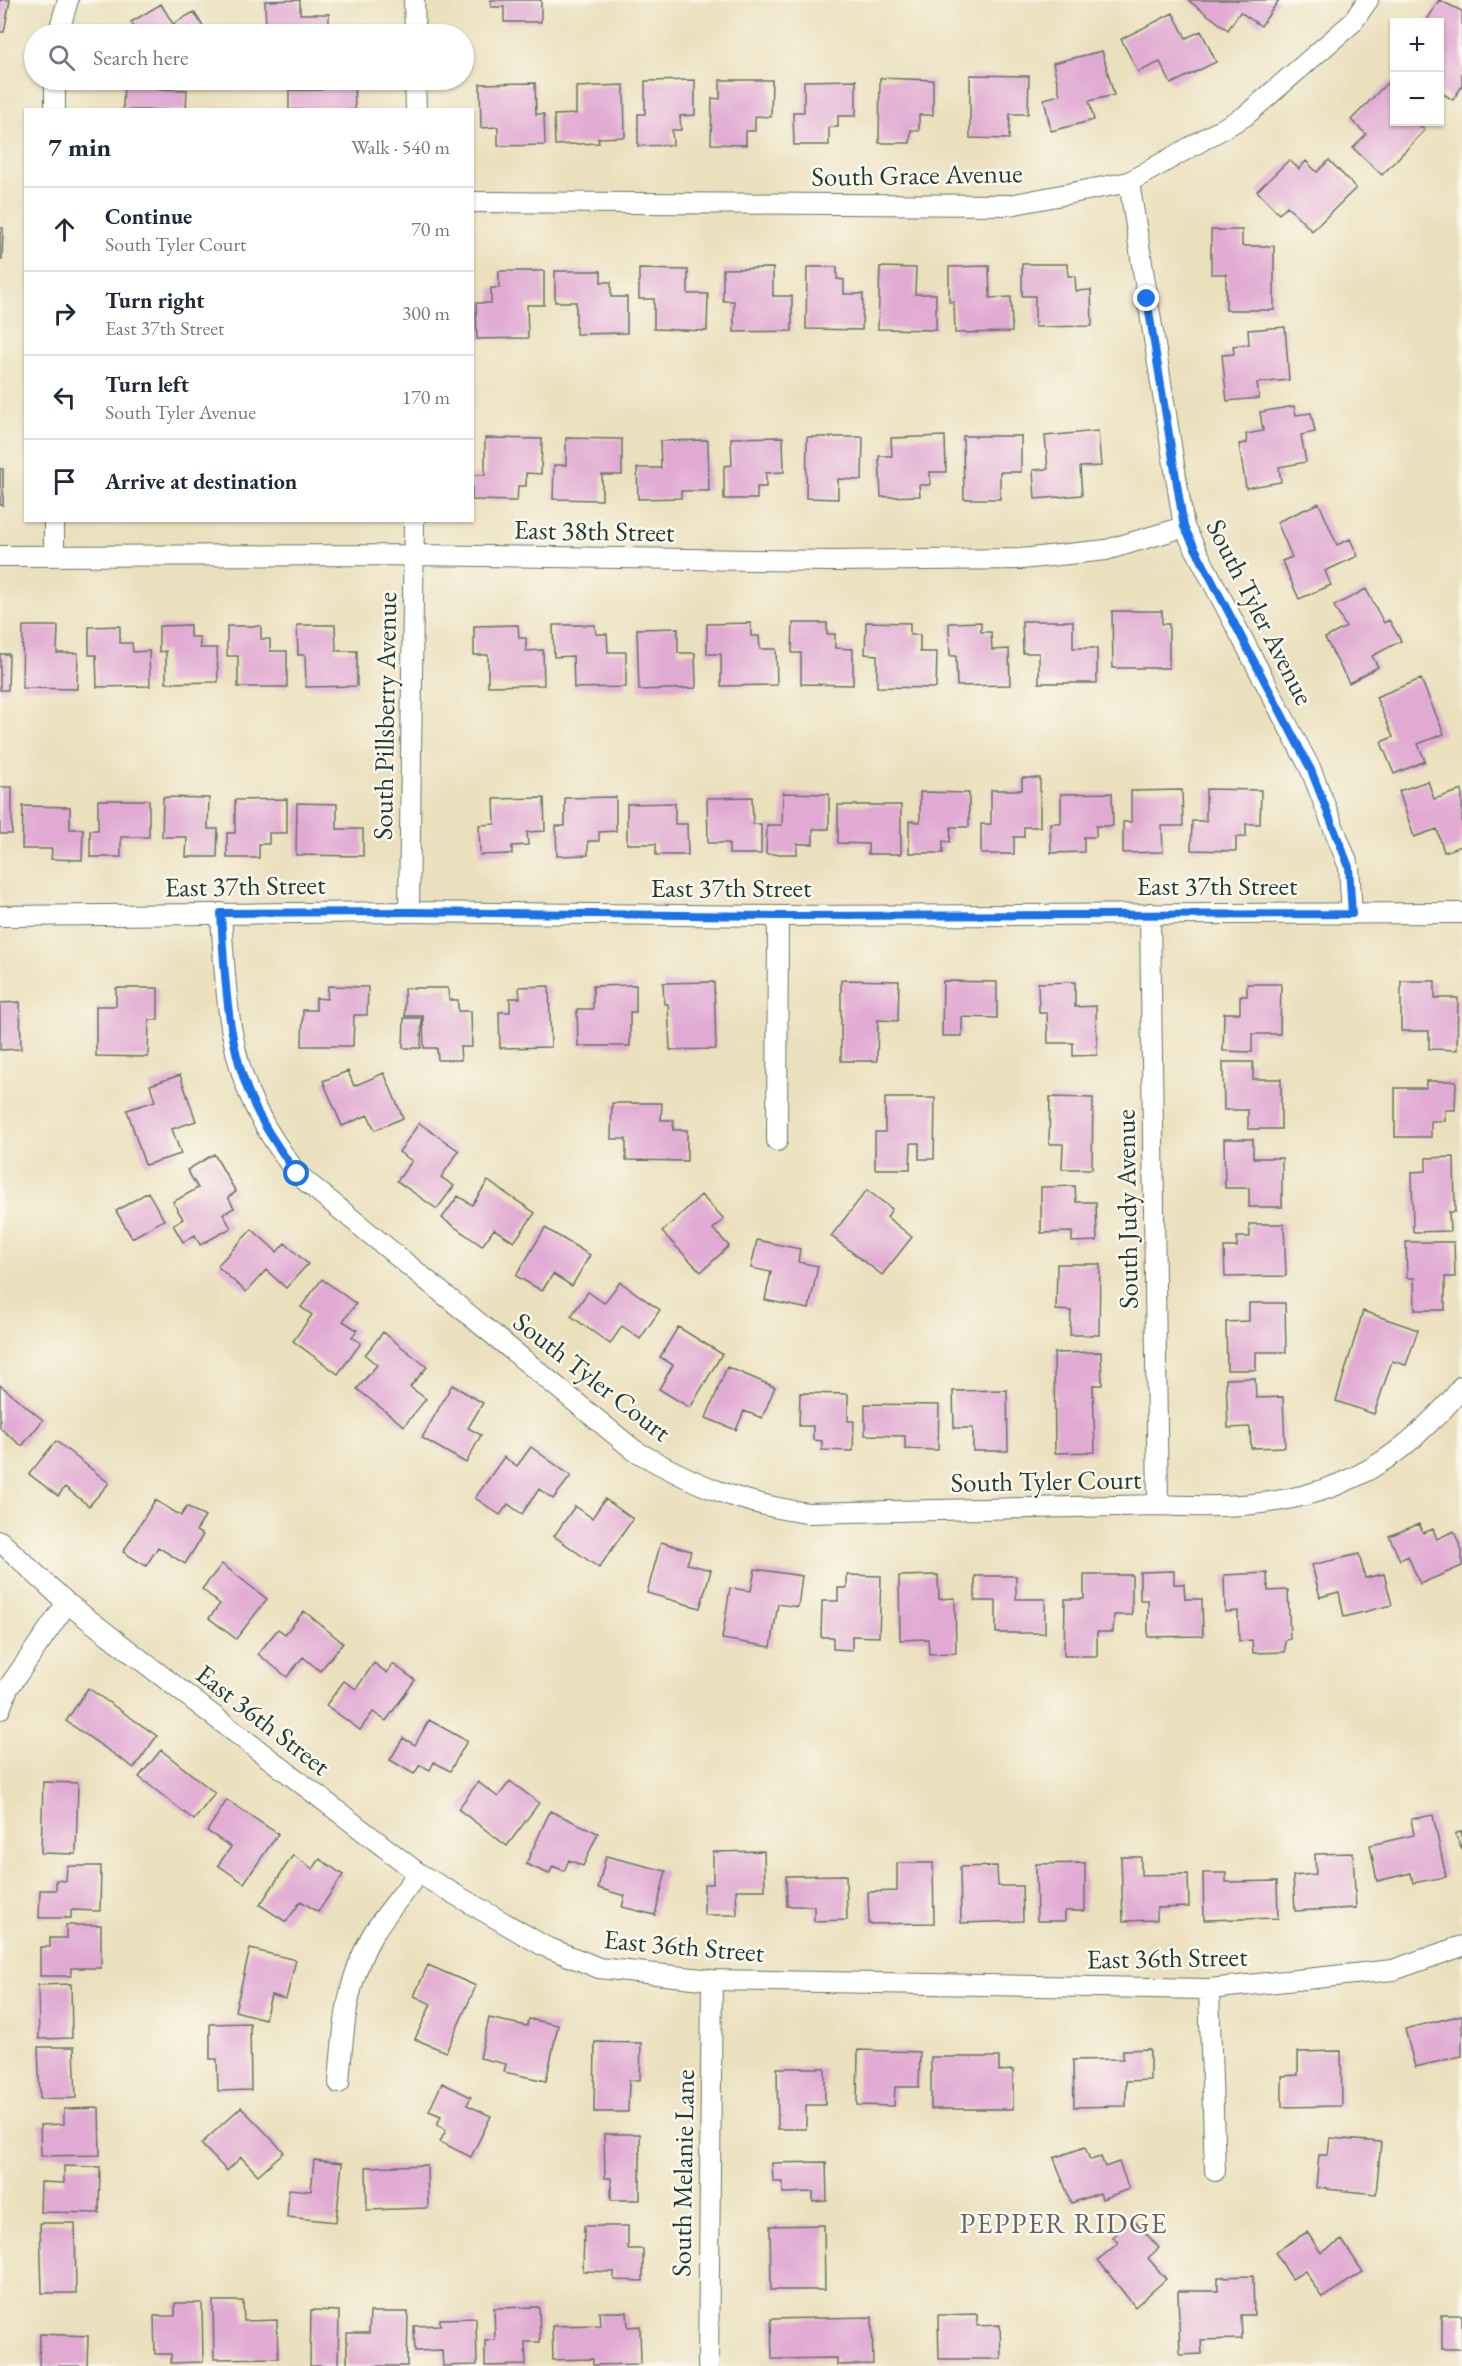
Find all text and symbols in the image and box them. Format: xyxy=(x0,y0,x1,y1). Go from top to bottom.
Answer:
map controls xyxy=(1390,18,1444,126)
button: + xyxy=(1390,18,1444,72)
search box xyxy=(24,24,474,90)
icon: search xyxy=(45,41,78,74)
text: Search here xyxy=(93,43,188,72)
button: − xyxy=(1390,72,1444,126)
text: 7 min xyxy=(48,130,111,164)
text: Walk · 540 m xyxy=(351,134,450,160)
street label: South Grace Avenue xyxy=(811,155,1023,194)
text: Continue xyxy=(105,202,192,231)
icon: ahead xyxy=(48,213,81,246)
text: 70 m xyxy=(411,216,450,242)
text: South Tyler Court xyxy=(105,231,246,257)
route end xyxy=(1133,285,1159,311)
text: Turn right xyxy=(105,286,204,315)
icon: right xyxy=(48,297,81,330)
text: 300 m xyxy=(402,300,450,326)
text: East 37th Street xyxy=(105,315,224,341)
text: Turn left xyxy=(105,370,189,399)
icon: left xyxy=(48,381,81,414)
text: 170 m xyxy=(402,384,450,410)
text: South Tyler Avenue xyxy=(105,399,256,425)
icon: arrive xyxy=(48,465,81,498)
text: Arrive at destination xyxy=(105,467,297,496)
street label: East 38th Street xyxy=(513,512,675,549)
street label: South Tyler Avenue xyxy=(1199,513,1322,711)
street label: South Pillsberry Avenue xyxy=(365,592,404,840)
street label: East 37th Street xyxy=(164,867,326,904)
street label: East 37th Street xyxy=(1137,868,1298,903)
street label: East 37th Street xyxy=(651,870,812,905)
street label: South Judy Avenue xyxy=(1107,1109,1146,1309)
route start xyxy=(283,1160,309,1186)
street label: South Tyler Court xyxy=(506,1304,679,1449)
street label: South Tyler Court xyxy=(950,1461,1142,1500)
street label: East 36th Street xyxy=(189,1656,338,1783)
street label: East 36th Street xyxy=(602,1921,766,1970)
street label: East 36th Street xyxy=(1086,1939,1248,1976)
street label: South Melanie Lane xyxy=(663,2069,702,2277)
district label: PEPPER RIDGE xyxy=(960,2205,1168,2241)

